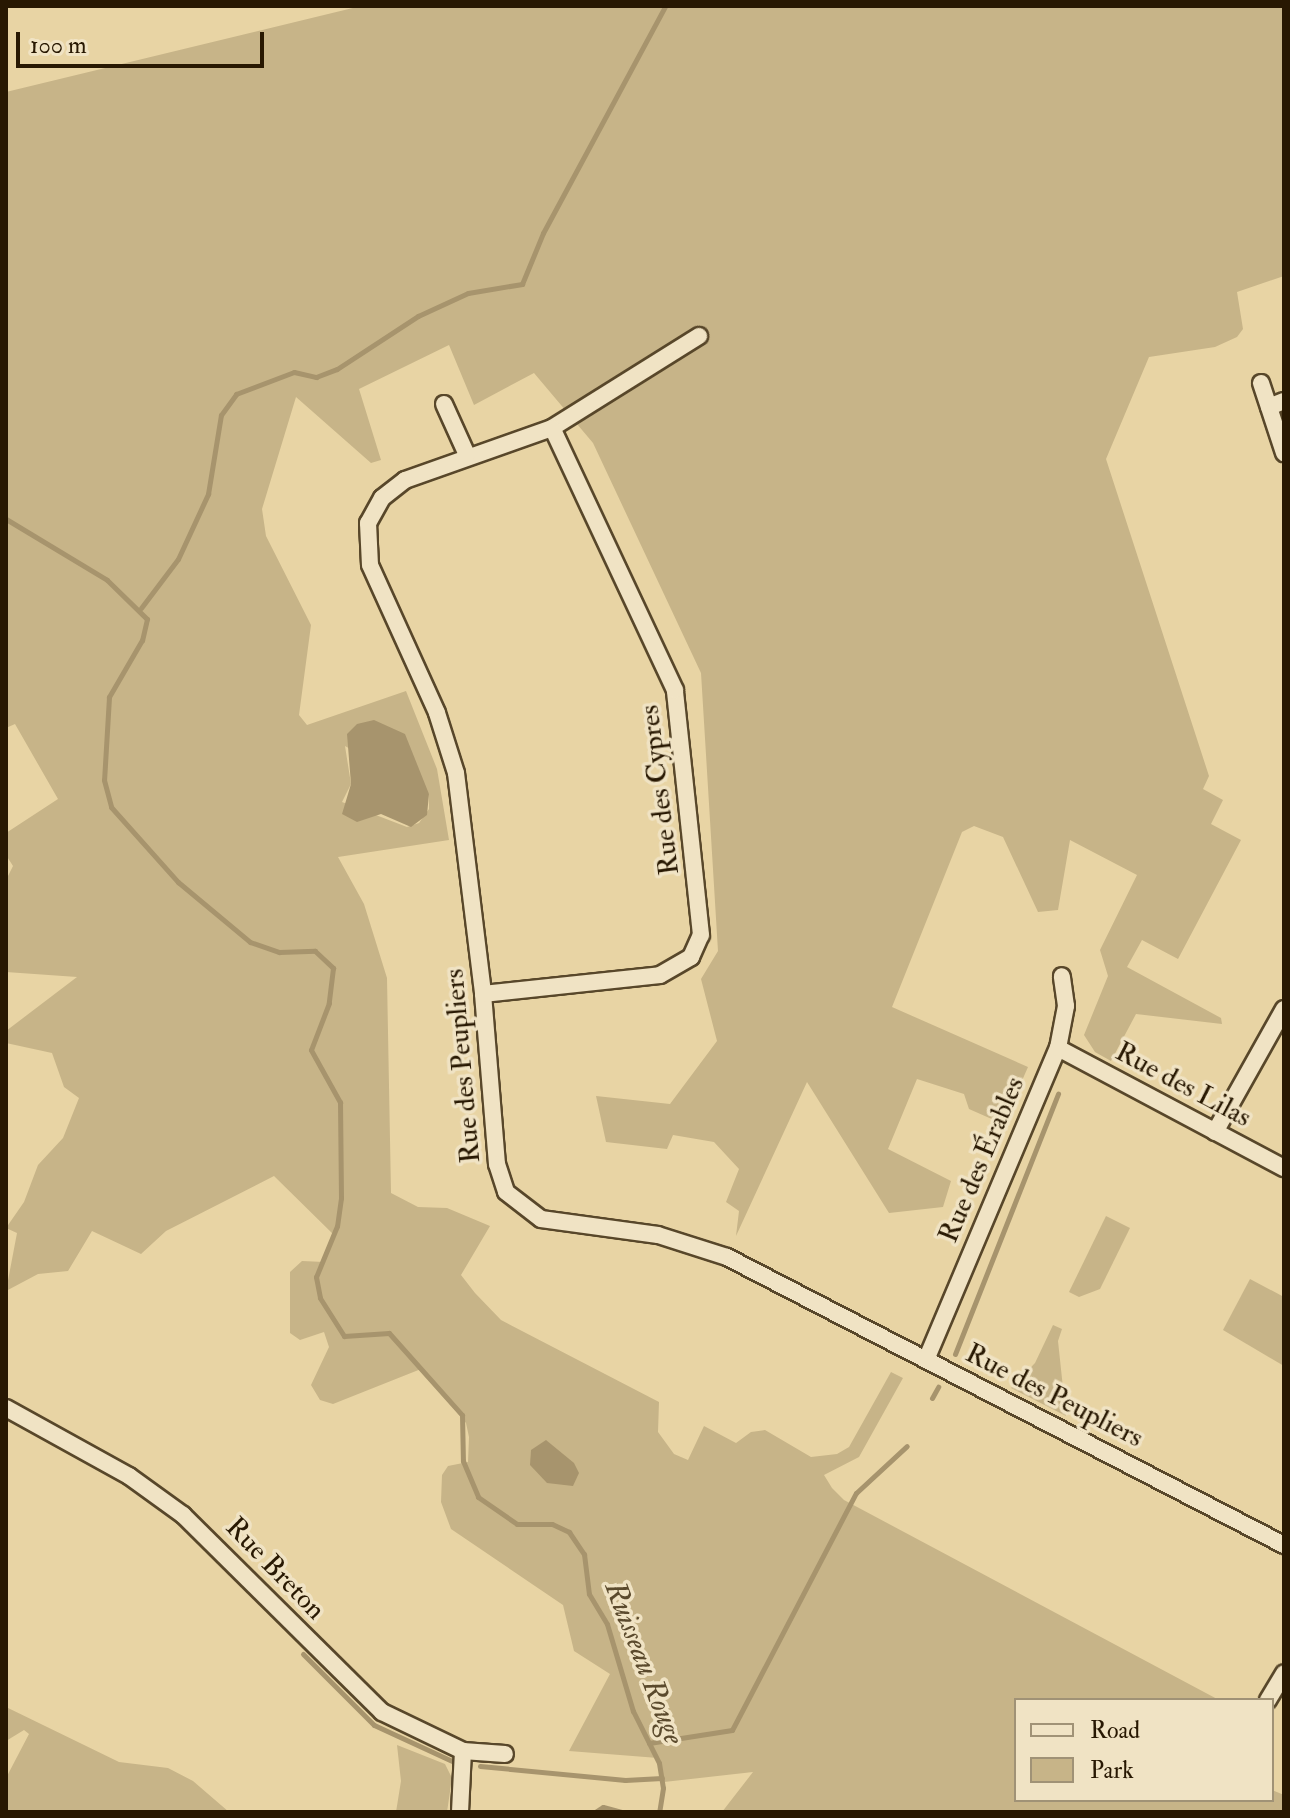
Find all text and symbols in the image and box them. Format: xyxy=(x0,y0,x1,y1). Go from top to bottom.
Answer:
scale bar xyxy=(20,16,268,66)
text: 100 m xyxy=(30,30,87,61)
street label: Rue des Cypres xyxy=(633,703,687,877)
street label: Rue des Peupliers xyxy=(438,967,488,1165)
street label: Rue des Lilas xyxy=(1109,1035,1257,1135)
street label: Rue des Érables xyxy=(932,1072,1032,1248)
street label: Rue des Peupliers xyxy=(960,1337,1148,1455)
street label: Rue Breton xyxy=(218,1511,332,1627)
water label: Ruisseau Rouge xyxy=(596,1576,692,1750)
legend xyxy=(1014,1698,1274,1802)
text: Road xyxy=(1090,1715,1140,1746)
text: Park xyxy=(1090,1755,1134,1786)

